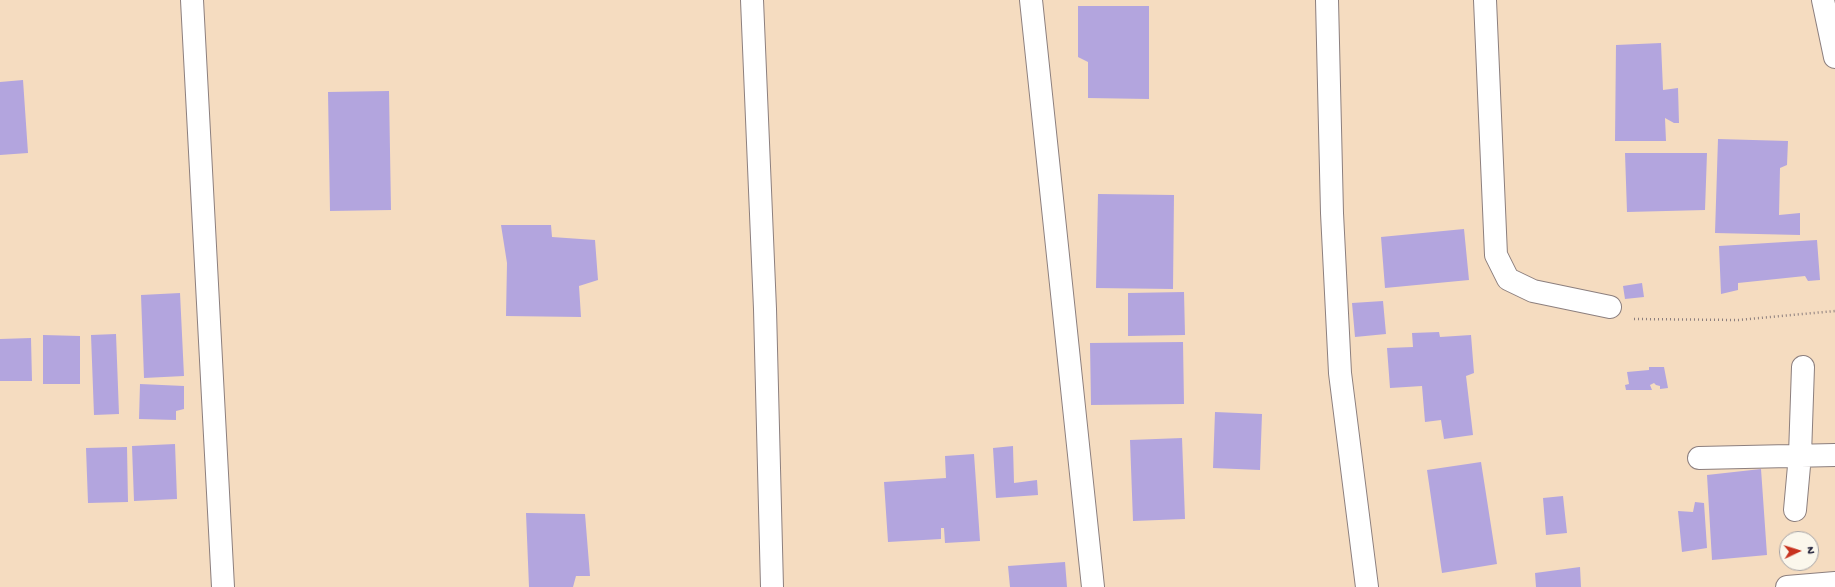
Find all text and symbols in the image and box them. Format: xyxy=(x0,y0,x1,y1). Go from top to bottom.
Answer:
north arrow xyxy=(1779,531,1819,571)
text: N xyxy=(1804,546,1816,554)

